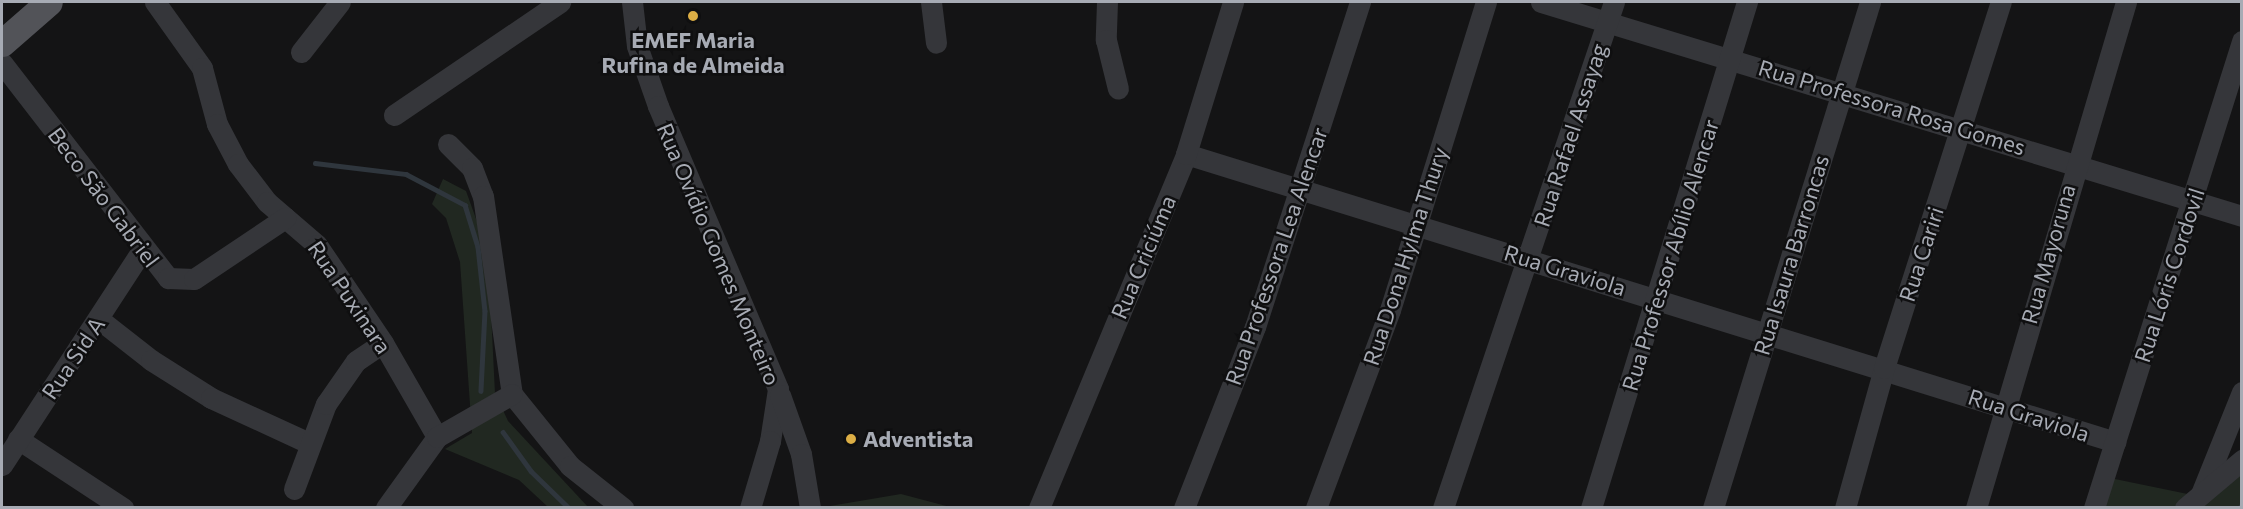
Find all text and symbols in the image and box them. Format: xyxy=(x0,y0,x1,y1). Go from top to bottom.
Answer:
marker: EMEF Maria Rufina de Almeida xyxy=(686,9,700,23)
place label: EMEF Maria Rufina de Almeida xyxy=(602,26,784,78)
street label: Rua Rafael Assayag xyxy=(1528,40,1612,230)
street label: Rua Professora Rosa Gomes xyxy=(1755,54,2029,160)
street label: Rua Professor Abílio Alencar xyxy=(1616,116,1724,394)
street label: Rua Ovídio Gomes Monteiro xyxy=(652,119,786,389)
street label: Beco São Gabriel xyxy=(43,122,165,272)
street label: Rua Professora Lea Alencar xyxy=(1219,124,1333,388)
street label: Rua Dona Hylma Thury xyxy=(1357,144,1453,368)
street label: Rua Isaura Barroncas xyxy=(1748,152,1834,358)
street label: Rua Mayoruna xyxy=(2015,181,2081,327)
street label: Rua Lóris Cordovil xyxy=(2128,185,2210,365)
street label: Rua Criciúma xyxy=(1105,191,1181,323)
street label: Rua Cariri xyxy=(1893,203,1949,305)
street label: Rua Puxinara xyxy=(303,236,397,358)
street label: Rua Graviola xyxy=(1501,239,1629,301)
street label: Rua Sid A xyxy=(36,312,110,404)
street label: Rua Graviola xyxy=(1965,383,2093,447)
place label: Adventista xyxy=(863,426,973,452)
marker: Adventista xyxy=(844,432,858,446)

